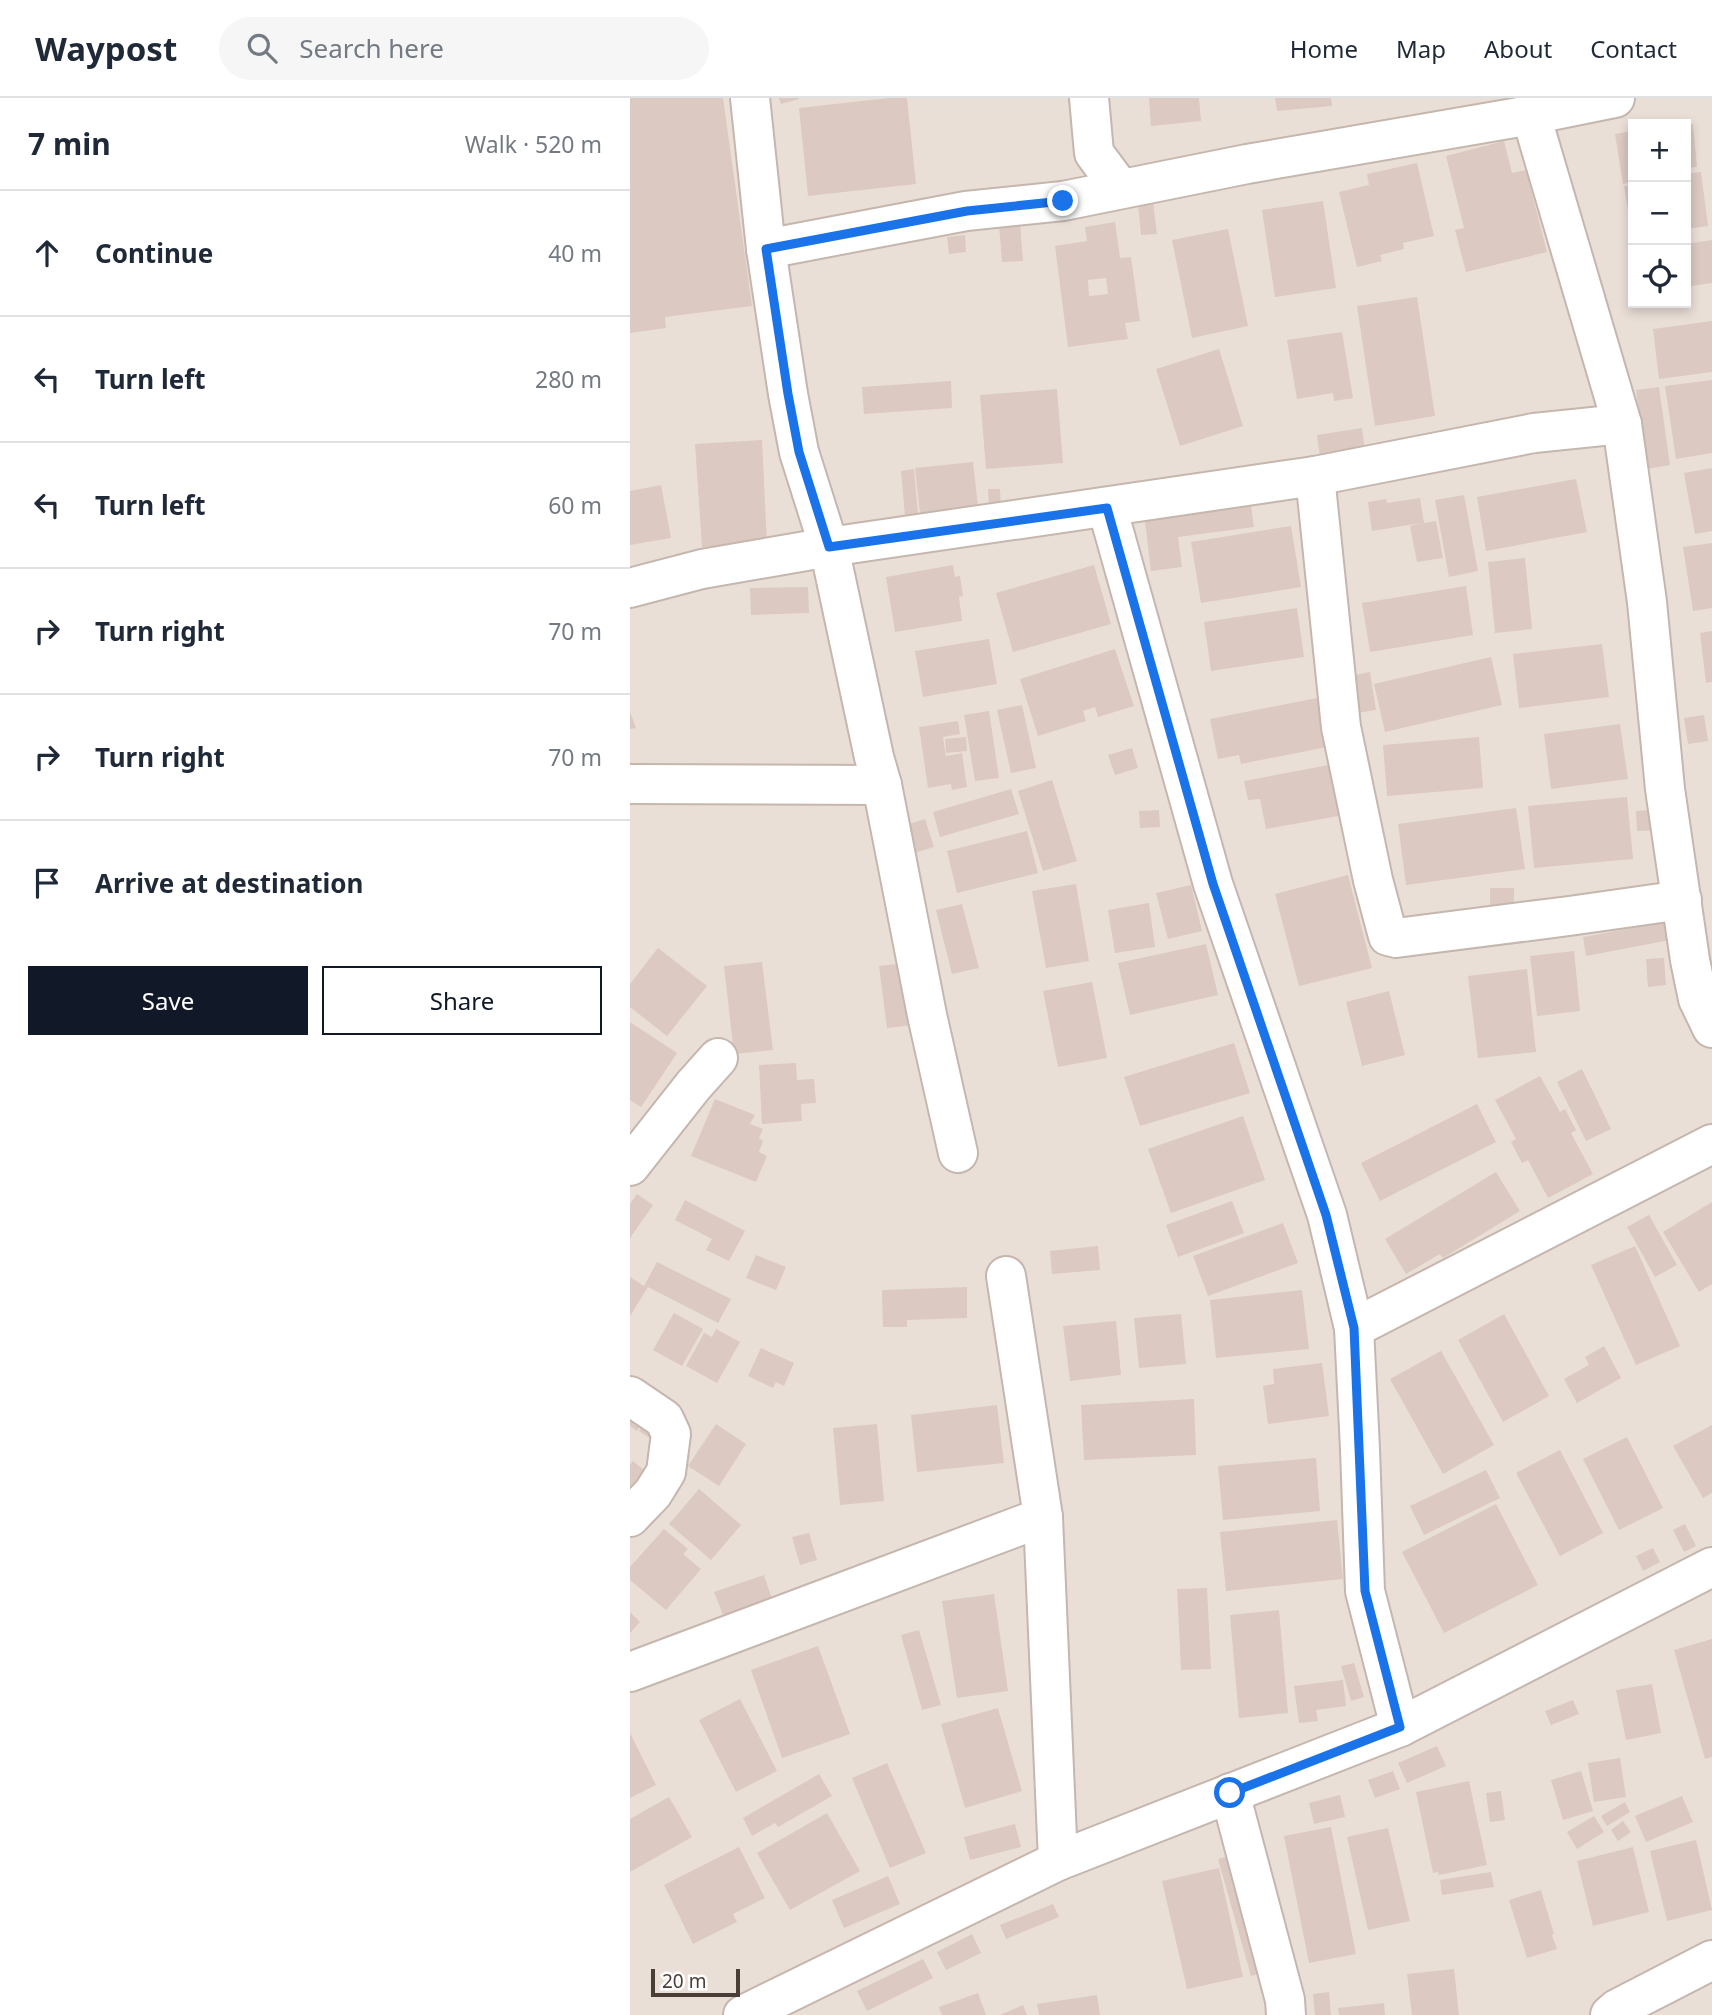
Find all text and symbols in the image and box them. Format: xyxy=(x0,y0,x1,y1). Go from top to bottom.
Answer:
search box xyxy=(219,17,709,80)
text: Waypost xyxy=(35,26,177,71)
icon: search xyxy=(243,29,281,67)
text: Search here xyxy=(299,30,444,66)
text: Home xyxy=(1290,32,1358,65)
text: Map xyxy=(1396,32,1446,65)
text: About xyxy=(1484,32,1552,65)
text: Contact xyxy=(1590,32,1677,65)
map controls xyxy=(1628,119,1691,308)
button: + xyxy=(1628,119,1691,182)
text: 7 min xyxy=(28,123,111,164)
text: Walk · 520 m xyxy=(465,128,602,160)
button: − xyxy=(1628,182,1691,245)
route end xyxy=(1047,185,1078,216)
icon: ahead xyxy=(28,234,66,272)
text: Continue xyxy=(95,235,213,271)
text: 40 m xyxy=(548,237,602,269)
button: locate xyxy=(1628,245,1691,308)
icon: left xyxy=(28,360,66,398)
text: Turn left xyxy=(95,361,206,397)
text: 280 m xyxy=(535,363,602,395)
icon: left xyxy=(28,486,66,524)
text: Turn left xyxy=(95,487,206,523)
text: 60 m xyxy=(548,489,602,521)
icon: right xyxy=(28,612,66,650)
text: Turn right xyxy=(95,613,225,649)
text: 70 m xyxy=(548,615,602,647)
icon: right xyxy=(28,738,66,776)
text: Turn right xyxy=(95,739,225,775)
text: 70 m xyxy=(548,741,602,773)
icon: arrive xyxy=(28,864,66,902)
text: Arrive at destination xyxy=(95,865,364,901)
button: Save xyxy=(28,966,308,1035)
button: Share xyxy=(322,966,602,1035)
route start xyxy=(1214,1777,1245,1808)
scale bar xyxy=(651,1966,740,1998)
text: 20 m xyxy=(662,1968,706,1994)

